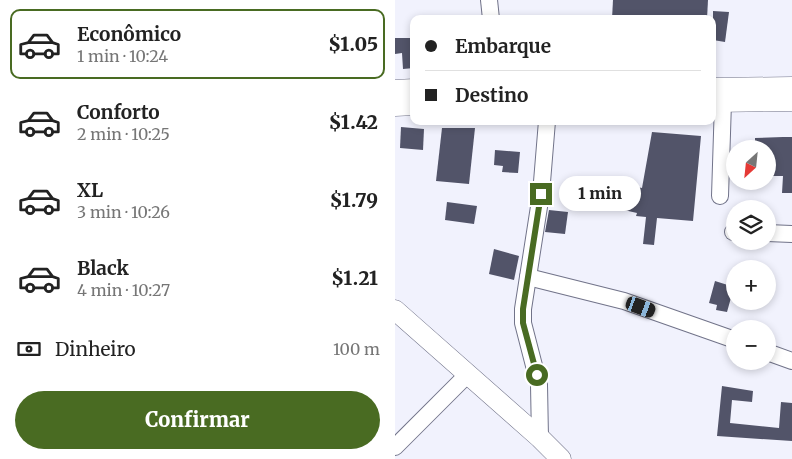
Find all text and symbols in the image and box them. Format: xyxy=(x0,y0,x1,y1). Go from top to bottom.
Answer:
icon: car xyxy=(17,22,62,67)
text: Econômico xyxy=(77,22,181,46)
text: $1.05 xyxy=(328,32,378,56)
text: Embarque xyxy=(455,34,551,58)
text: 1 min · 10:24 xyxy=(77,46,168,66)
text: Destino xyxy=(455,83,528,107)
icon: car xyxy=(17,100,62,145)
text: Conforto xyxy=(77,100,160,124)
text: $1.42 xyxy=(329,110,378,134)
text: 2 min · 10:25 xyxy=(77,124,170,144)
north arrow xyxy=(726,140,776,190)
map controls xyxy=(726,140,776,370)
callout: 1 min xyxy=(559,176,641,212)
icon: car xyxy=(17,178,62,223)
text: XL xyxy=(77,178,103,202)
route end xyxy=(530,183,552,205)
text: 1 min xyxy=(578,183,622,203)
text: $1.79 xyxy=(330,188,378,212)
button: layers xyxy=(726,200,776,250)
text: 3 min · 10:26 xyxy=(77,202,170,222)
icon: car xyxy=(17,256,62,301)
text: Black xyxy=(77,256,129,280)
button: + xyxy=(726,260,776,310)
text: $1.21 xyxy=(331,266,378,290)
text: 4 min · 10:27 xyxy=(77,280,170,300)
car xyxy=(624,295,657,319)
button: − xyxy=(726,320,776,370)
icon: cash xyxy=(15,335,43,363)
text: Dinheiro xyxy=(55,337,136,361)
text: 100 m xyxy=(333,339,380,359)
route start xyxy=(526,364,548,386)
button: Confirmar xyxy=(15,391,380,449)

